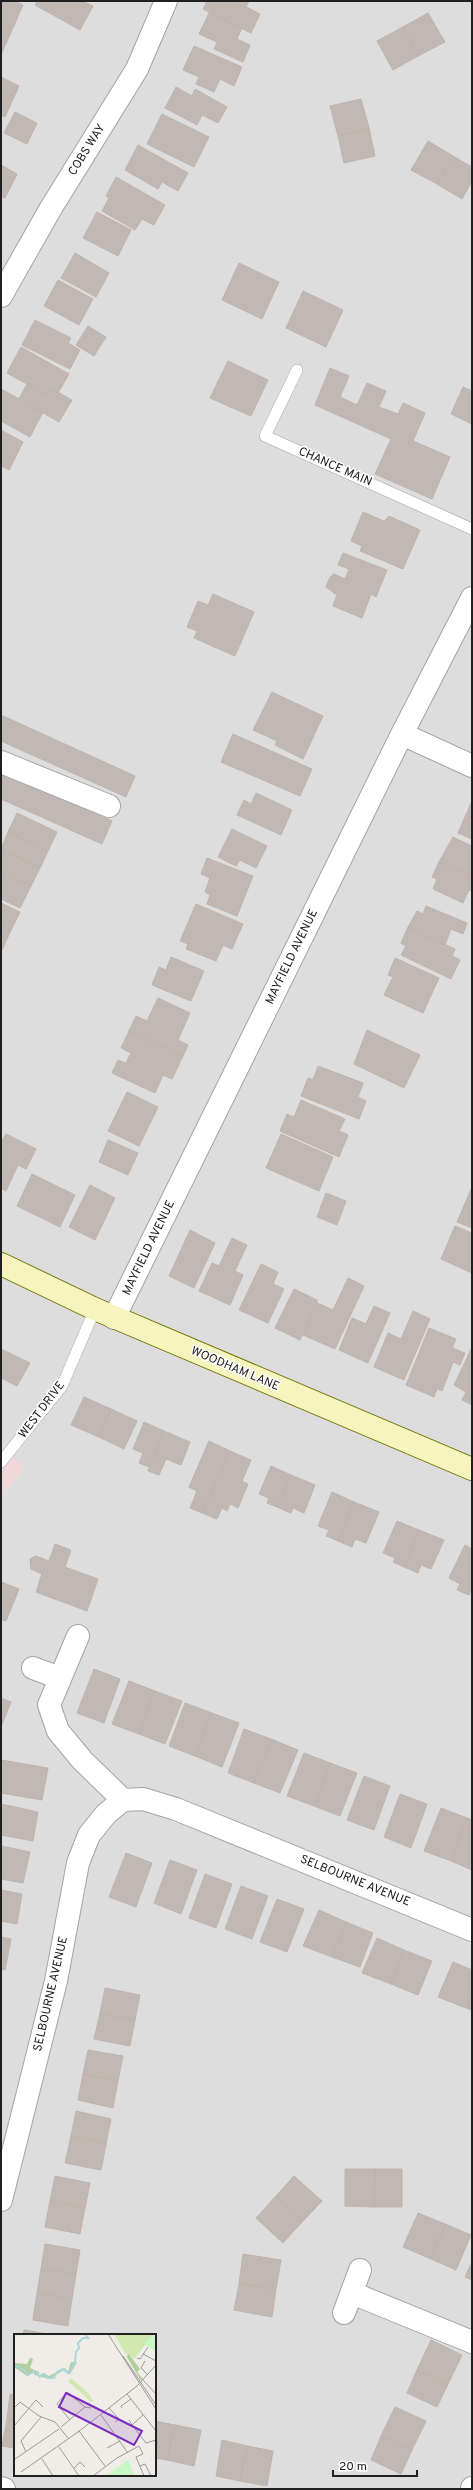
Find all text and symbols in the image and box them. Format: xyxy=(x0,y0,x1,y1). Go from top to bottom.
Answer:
street label: COBS WAY xyxy=(65,121,109,179)
street label: CHANCE MAIN xyxy=(296,444,374,490)
street label: MAYFIELD AVENUE xyxy=(262,907,322,1007)
street label: MAYFIELD AVENUE xyxy=(119,1198,179,1298)
street label: WOODHAM LANE xyxy=(188,1343,282,1395)
street label: WEST DRIVE xyxy=(15,1378,69,1442)
street label: SELBOURNE AVENUE xyxy=(298,1852,412,1910)
street label: SELBOURNE AVENUE xyxy=(30,1935,72,2053)
inset map xyxy=(14,2334,156,2476)
scale bar xyxy=(333,2452,417,2478)
text: 20 m xyxy=(339,2459,367,2475)

